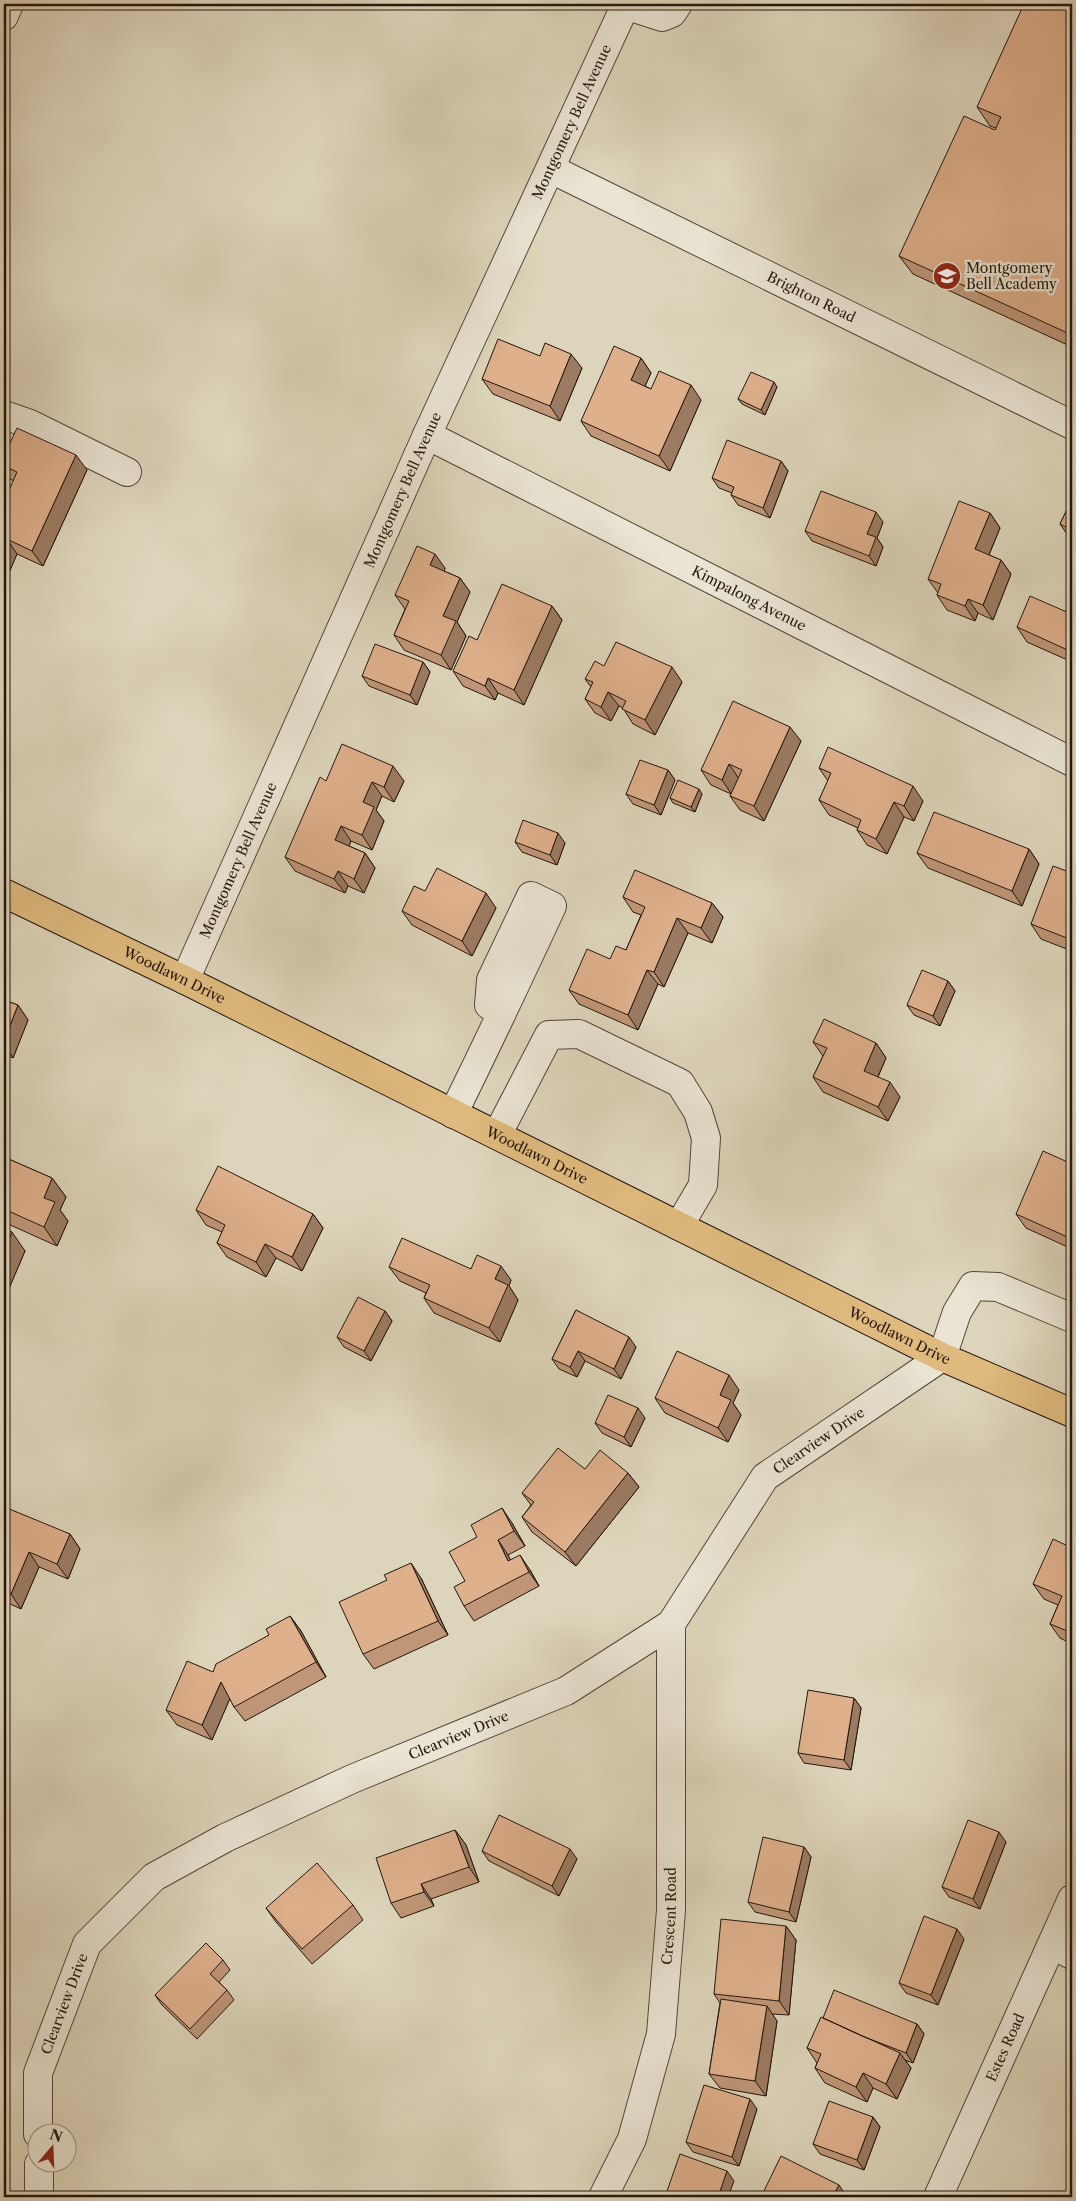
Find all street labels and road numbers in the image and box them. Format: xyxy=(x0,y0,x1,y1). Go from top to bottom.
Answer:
street label: Montgomery Bell Avenue xyxy=(528,41,615,202)
street label: Brighton Road xyxy=(764,267,859,327)
street label: Montgomery Bell Avenue xyxy=(360,409,445,571)
street label: Kimpalong Avenue xyxy=(689,562,809,635)
street label: Montgomery Bell Avenue xyxy=(196,779,281,941)
street label: Woodlawn Drive xyxy=(119,942,229,1008)
street label: Woodlawn Drive xyxy=(482,1122,591,1188)
street label: Woodlawn Drive xyxy=(845,1302,953,1369)
street label: Clearview Drive xyxy=(769,1403,868,1478)
street label: Clearview Drive xyxy=(406,1706,512,1764)
street label: Crescent Road xyxy=(658,1867,680,1966)
street label: Clearview Drive xyxy=(37,1951,92,2057)
street label: Estes Road xyxy=(982,2010,1029,2084)

